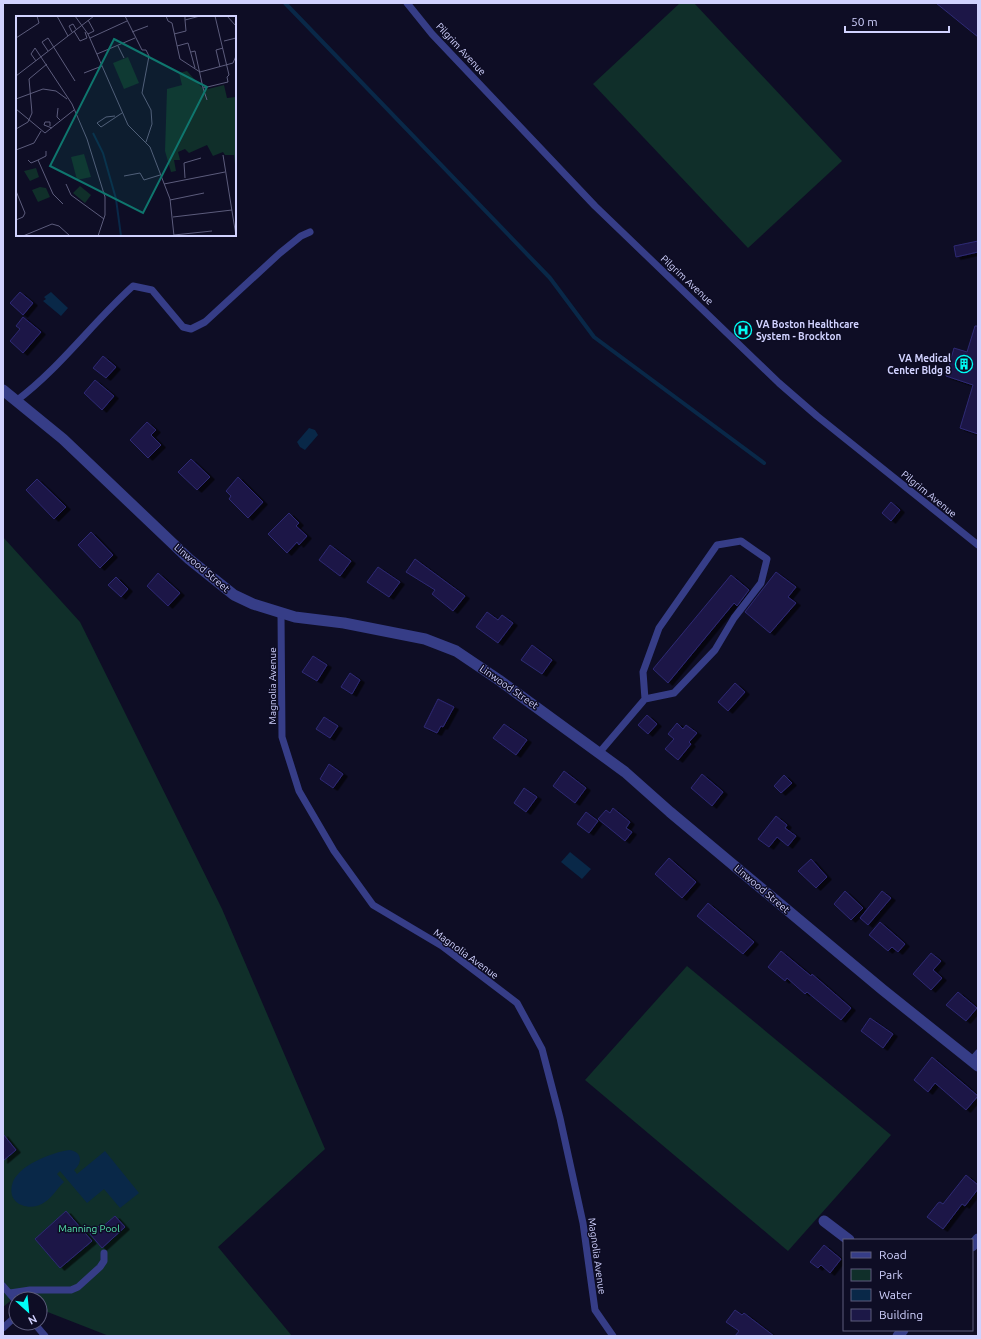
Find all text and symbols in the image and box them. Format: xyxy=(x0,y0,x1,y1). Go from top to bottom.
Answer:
scale bar xyxy=(845,8,949,34)
text: 50 m xyxy=(851,15,878,28)
inset map xyxy=(16,16,236,236)
street label: Pilgrim Avenue xyxy=(434,21,488,77)
street label: Pilgrim Avenue xyxy=(659,253,715,307)
place label: VA Boston Healthcare System - Brockton xyxy=(756,319,859,342)
hospital icon: VA Boston Healthcare System - Brockton xyxy=(733,320,753,340)
place label: VA Medical Center Bldg 8 xyxy=(887,353,951,376)
building icon: VA Medical Center Bldg 8 xyxy=(954,354,974,374)
street label: Pilgrim Avenue xyxy=(899,468,959,520)
street label: Linwood Street xyxy=(172,542,232,594)
street label: Magnolia Avenue xyxy=(267,647,278,725)
street label: Linwood Street xyxy=(478,663,540,711)
street label: Linwood Street xyxy=(732,863,792,915)
street label: Magnolia Avenue xyxy=(431,927,501,981)
street label: Magnolia Avenue xyxy=(586,1217,608,1295)
park label: Manning Pool xyxy=(58,1223,120,1234)
legend xyxy=(843,1239,973,1331)
text: Road xyxy=(879,1248,907,1261)
text: Park xyxy=(879,1268,903,1281)
text: Water xyxy=(879,1288,912,1301)
north arrow xyxy=(8,1291,48,1331)
text: Building xyxy=(879,1308,923,1321)
text: N xyxy=(26,1313,39,1327)

